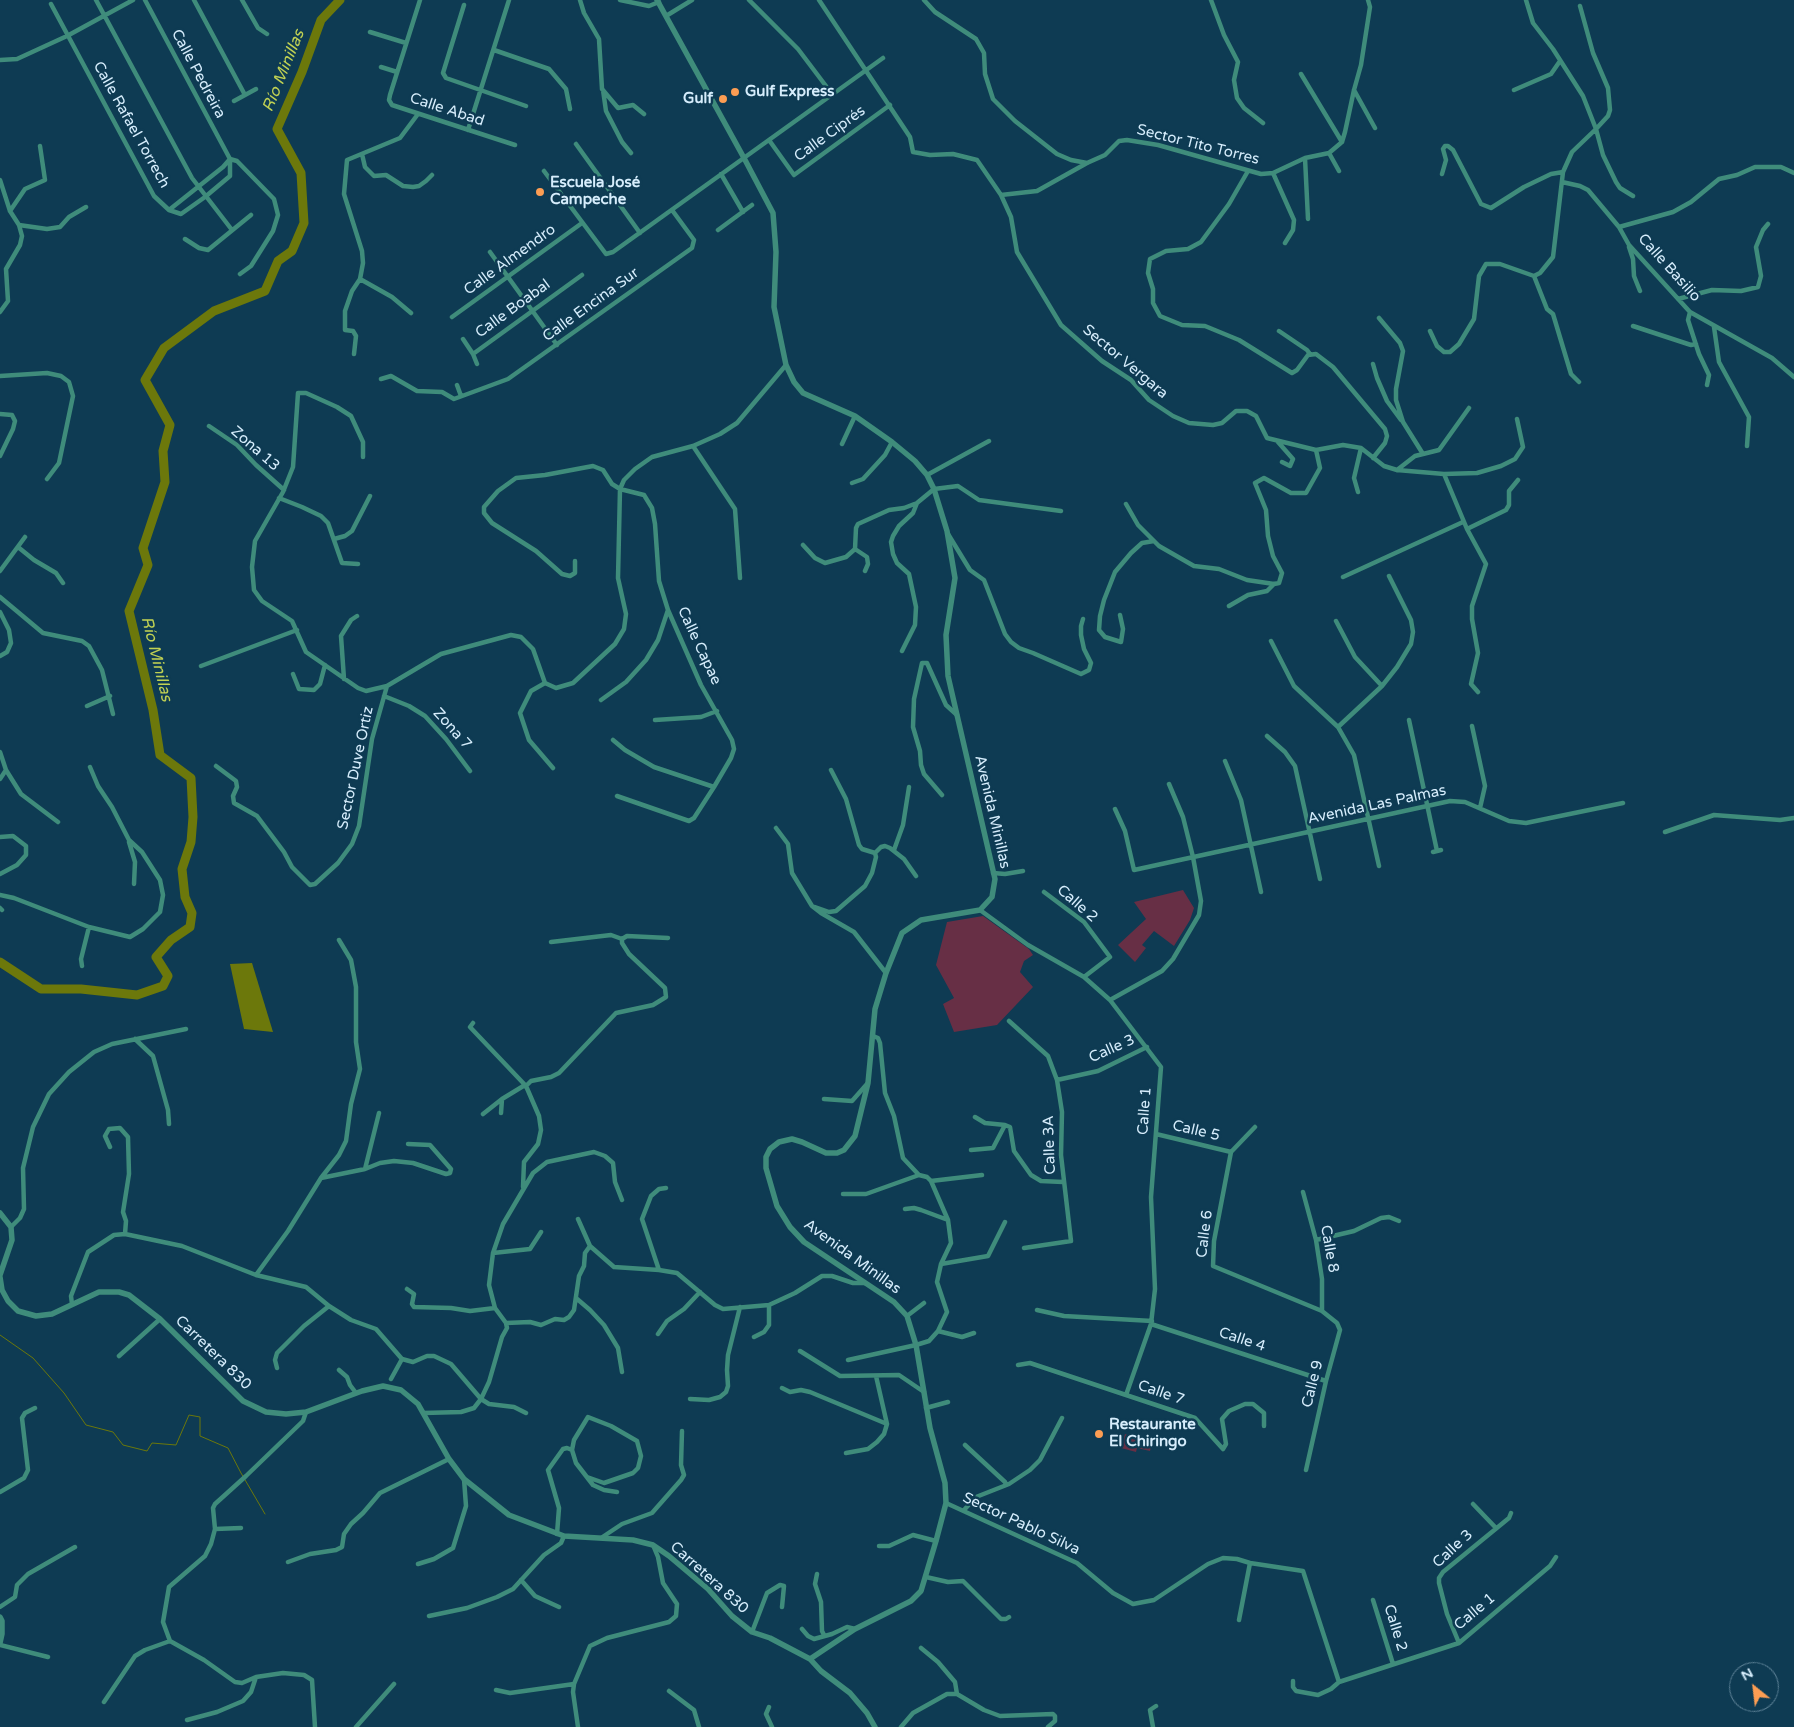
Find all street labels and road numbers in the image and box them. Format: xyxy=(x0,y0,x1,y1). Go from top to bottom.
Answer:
street label: Calle Pedreira xyxy=(167,26,229,122)
street label: Calle Rafael Torrech xyxy=(89,59,173,191)
street label: Calle Abad xyxy=(408,90,486,130)
street label: Calle Ciprés xyxy=(791,102,869,166)
street label: Sector Tito Torres xyxy=(1135,121,1261,169)
street label: Calle Almendro xyxy=(461,221,559,299)
street label: Calle Basilio xyxy=(1634,230,1704,306)
street label: Calle Encina Sur xyxy=(539,264,643,346)
street label: Calle Boabal xyxy=(472,276,554,342)
street label: Sector Vergara xyxy=(1079,321,1171,403)
street label: Zona 13 xyxy=(227,423,283,475)
street label: Calle Capae xyxy=(673,604,725,688)
street label: Sector Duve Ortiz xyxy=(334,705,378,831)
street label: Zona 7 xyxy=(429,705,475,753)
street label: Avenida Minillas xyxy=(970,754,1014,870)
street label: Avenida Las Palmas xyxy=(1306,782,1448,828)
street label: Calle 2 xyxy=(1053,881,1101,927)
street label: Calle 3 xyxy=(1086,1031,1138,1067)
street label: Calle 1 xyxy=(1134,1086,1156,1136)
street label: Calle 3A xyxy=(1040,1115,1060,1175)
street label: Calle 5 xyxy=(1171,1117,1221,1145)
street label: Calle 6 xyxy=(1193,1209,1217,1259)
street label: Avenida Minillas xyxy=(800,1216,904,1298)
street label: Calle 8 xyxy=(1316,1224,1342,1274)
street label: Carretera 830 xyxy=(171,1312,255,1394)
street label: Calle 4 xyxy=(1216,1324,1268,1356)
street label: Calle 9 xyxy=(1298,1358,1328,1410)
street label: Calle 7 xyxy=(1135,1377,1187,1409)
street label: Sector Pablo Silva xyxy=(960,1489,1082,1559)
street label: Calle 3 xyxy=(1429,1526,1477,1572)
street label: Carretera 830 xyxy=(666,1538,752,1618)
street label: Calle 1 xyxy=(1451,1590,1499,1634)
street label: Calle 2 xyxy=(1379,1602,1411,1654)

